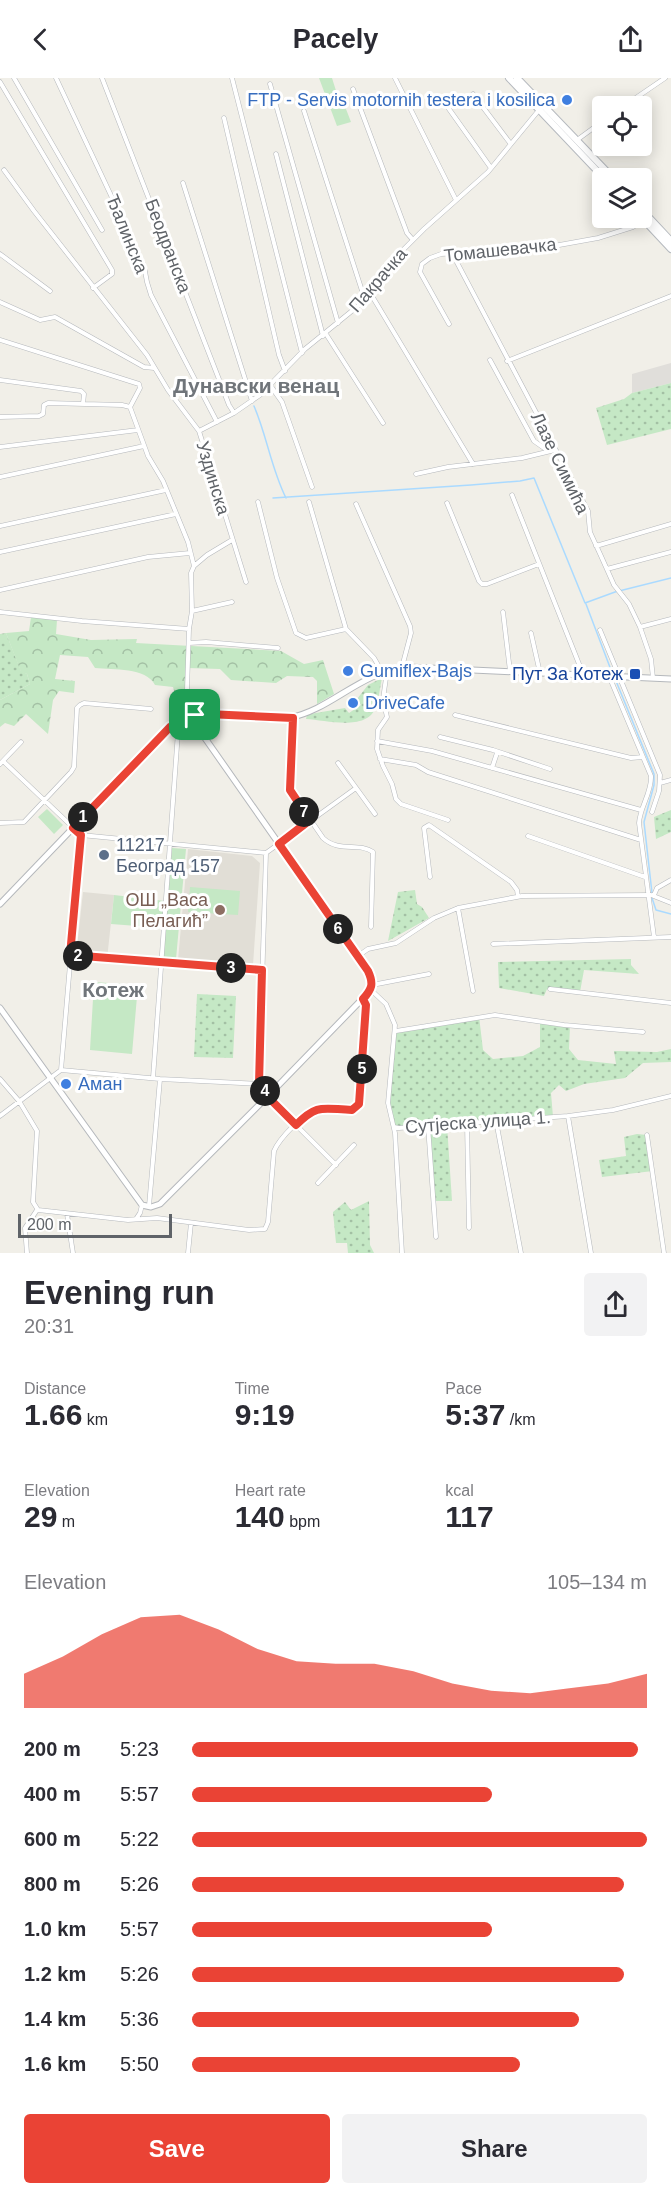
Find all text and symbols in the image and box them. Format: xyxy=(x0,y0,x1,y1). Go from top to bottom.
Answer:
icon: back xyxy=(24,23,57,56)
icon: share xyxy=(614,23,647,56)
text: Pacely xyxy=(293,24,378,54)
place label: FTP - Servis motornih testera i kosilica xyxy=(247,90,556,110)
marker: FTP - Servis motornih testera i kosilica xyxy=(560,93,574,107)
map controls xyxy=(592,96,652,228)
button: locate xyxy=(592,96,652,156)
button: layers xyxy=(592,168,652,228)
street label: Ђалинска xyxy=(102,192,152,277)
street label: Беодранска xyxy=(141,196,195,297)
street label: Томашевачка xyxy=(443,234,558,266)
street label: Пакрачка xyxy=(345,243,412,316)
district label: Дунавски венац xyxy=(173,374,339,397)
street label: Лазе Симића xyxy=(527,409,594,518)
street label: Уздинска xyxy=(192,439,234,518)
place label: Gumiflex-Bajs xyxy=(360,661,472,681)
marker: Gumiflex-Bajs xyxy=(341,664,355,678)
place label: Пут За Котеж xyxy=(512,664,623,684)
marker: Пут За Котеж xyxy=(628,667,642,681)
pin xyxy=(169,689,220,740)
place label: DriveCafe xyxy=(365,693,445,713)
marker: DriveCafe xyxy=(346,696,360,710)
icon: arrive xyxy=(178,698,211,731)
pin: 7 xyxy=(289,797,319,827)
pin: 1 xyxy=(68,802,98,832)
text: 7 xyxy=(300,803,308,820)
text: 1 xyxy=(79,808,87,825)
place label: 11217 Београд 157 xyxy=(116,835,220,876)
marker: 11217 Београд 157 xyxy=(97,848,111,862)
place label: ОШ „Васа Пелагић” xyxy=(125,890,209,931)
marker: ОШ „Васа Пелагић” xyxy=(213,903,227,917)
pin: 6 xyxy=(323,914,353,944)
text: 6 xyxy=(334,920,342,937)
pin: 2 xyxy=(63,941,93,971)
text: 2 xyxy=(74,947,82,964)
pin: 3 xyxy=(216,953,246,983)
text: 3 xyxy=(227,959,235,976)
district label: Котеж xyxy=(82,978,145,1001)
pin: 5 xyxy=(347,1054,377,1084)
text: 5 xyxy=(358,1060,366,1077)
place label: Аман xyxy=(78,1074,122,1094)
pin: 4 xyxy=(250,1076,280,1106)
marker: Аман xyxy=(59,1077,73,1091)
text: 4 xyxy=(261,1082,269,1099)
street label: Сутјеска улица 1. xyxy=(404,1107,552,1137)
scale bar xyxy=(18,1211,172,1238)
text: 200 m xyxy=(27,1216,71,1233)
button: share xyxy=(584,1273,647,1336)
text: Evening run xyxy=(24,1274,215,1311)
text: 20:31 xyxy=(24,1315,74,1337)
text: Distance xyxy=(24,1380,86,1397)
text: Time xyxy=(235,1380,270,1397)
text: Pace xyxy=(445,1380,482,1397)
text: 1.66 xyxy=(24,1398,82,1431)
text: 9:19 xyxy=(235,1398,295,1431)
text: 5:37 xyxy=(445,1398,505,1431)
text: km xyxy=(82,1411,108,1428)
text: /km xyxy=(505,1411,536,1428)
text: Elevation xyxy=(24,1482,90,1499)
text: Heart rate xyxy=(235,1482,306,1499)
text: kcal xyxy=(445,1482,474,1499)
text: 29 xyxy=(24,1500,57,1533)
text: 140 xyxy=(235,1500,285,1533)
text: 117 xyxy=(445,1500,494,1533)
text: m xyxy=(57,1513,75,1530)
text: bpm xyxy=(285,1513,320,1530)
text: Elevation xyxy=(24,1571,106,1593)
text: 105–134 m xyxy=(547,1571,647,1593)
text: 200 m xyxy=(24,1738,81,1760)
text: 5:23 xyxy=(120,1738,159,1760)
text: 400 m xyxy=(24,1783,81,1805)
text: 5:57 xyxy=(120,1783,159,1805)
text: 600 m xyxy=(24,1828,81,1850)
text: 5:22 xyxy=(120,1828,159,1850)
text: 800 m xyxy=(24,1873,81,1895)
text: 5:26 xyxy=(120,1873,159,1895)
text: 1.0 km xyxy=(24,1918,86,1940)
text: 5:57 xyxy=(120,1918,159,1940)
text: 1.2 km xyxy=(24,1963,86,1985)
text: 5:26 xyxy=(120,1963,159,1985)
text: 1.4 km xyxy=(24,2008,86,2030)
text: 5:36 xyxy=(120,2008,159,2030)
text: 1.6 km xyxy=(24,2053,86,2075)
text: 5:50 xyxy=(120,2053,159,2075)
button: Save xyxy=(24,2114,330,2183)
button: Share xyxy=(342,2114,647,2183)

